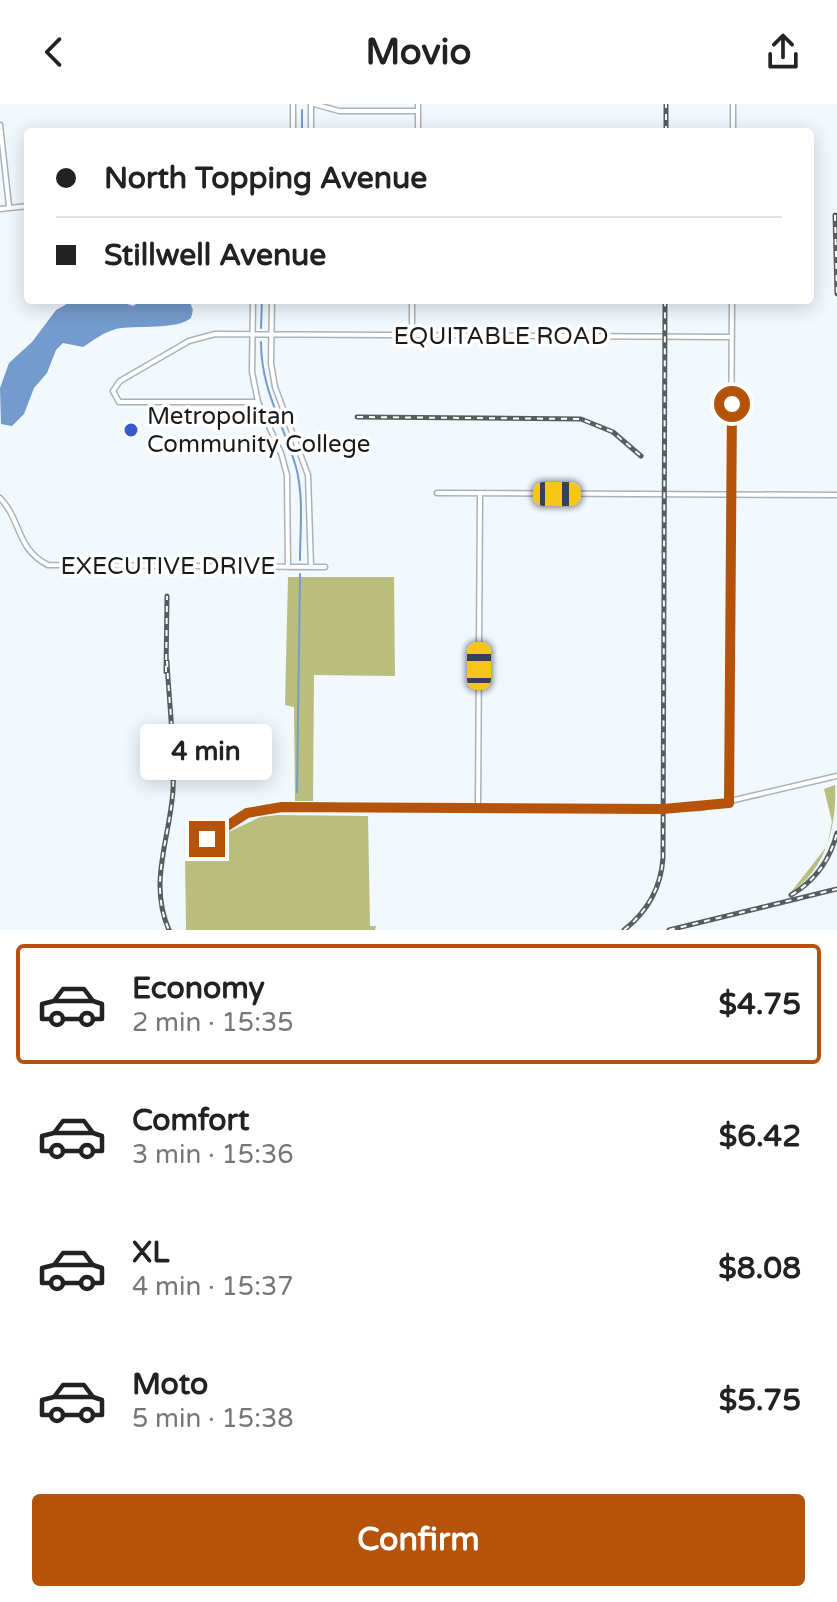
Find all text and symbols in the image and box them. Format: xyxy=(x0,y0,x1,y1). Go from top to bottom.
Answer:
icon: back xyxy=(32,30,76,74)
icon: share xyxy=(761,30,805,74)
text: Movio xyxy=(366,31,471,74)
text: North Topping Avenue xyxy=(104,160,427,197)
text: Stillwell Avenue xyxy=(104,237,326,274)
street label: EQUITABLE ROAD xyxy=(394,322,608,351)
route start xyxy=(714,386,750,422)
place label: Metropolitan Community College xyxy=(147,402,370,459)
marker: Metropolitan Community College xyxy=(122,421,140,439)
car xyxy=(533,482,581,506)
street label: EXECUTIVE DRIVE xyxy=(60,552,276,581)
car xyxy=(467,642,491,690)
callout: 4 min xyxy=(141,723,273,779)
text: 4 min xyxy=(171,736,241,767)
route end xyxy=(189,821,225,857)
icon: car xyxy=(36,968,108,1040)
text: Economy xyxy=(132,970,265,1007)
text: $4.75 xyxy=(719,986,801,1023)
text: 2 min · 15:35 xyxy=(132,1007,294,1038)
icon: car xyxy=(36,1100,108,1172)
text: Comfort xyxy=(132,1102,250,1139)
text: $6.42 xyxy=(719,1118,801,1155)
text: 3 min · 15:36 xyxy=(132,1139,294,1170)
icon: car xyxy=(36,1232,108,1304)
text: XL xyxy=(132,1234,169,1271)
text: $8.08 xyxy=(718,1250,801,1287)
text: 4 min · 15:37 xyxy=(132,1271,294,1302)
icon: car xyxy=(36,1364,108,1436)
text: Moto xyxy=(132,1366,208,1403)
text: $5.75 xyxy=(719,1382,801,1419)
text: 5 min · 15:38 xyxy=(132,1403,294,1434)
button: Confirm xyxy=(32,1494,805,1586)

